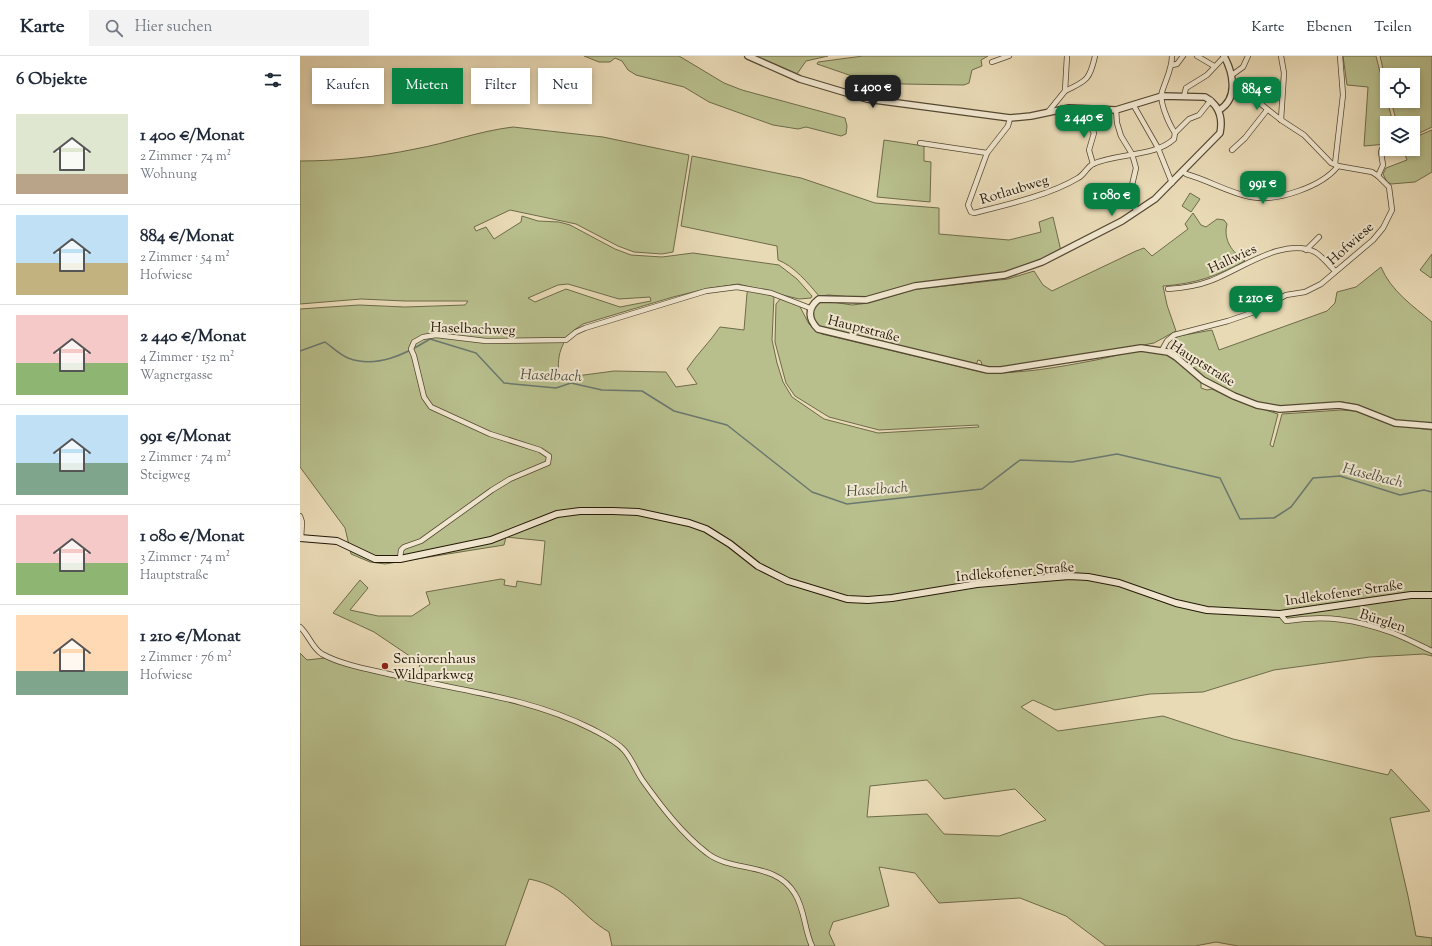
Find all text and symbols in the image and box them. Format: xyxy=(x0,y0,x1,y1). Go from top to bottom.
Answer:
search box xyxy=(89,10,369,46)
text: Karte xyxy=(20,14,65,41)
icon: search xyxy=(103,17,125,39)
text: Hier suchen xyxy=(135,17,212,38)
text: Karte xyxy=(1252,18,1285,38)
text: Ebenen xyxy=(1307,18,1352,38)
text: Teilen xyxy=(1374,18,1412,38)
text: 6 Objekte xyxy=(16,68,87,92)
chip: Kaufen xyxy=(312,68,384,104)
chip: Mieten xyxy=(392,68,463,104)
chip: Filter xyxy=(471,68,530,104)
chip: Neu xyxy=(538,68,592,104)
map controls xyxy=(1380,68,1420,156)
button: locate xyxy=(1380,68,1420,108)
icon: filters xyxy=(262,69,284,91)
pin: 1 400 € xyxy=(836,75,910,109)
pin: 884 € xyxy=(1229,77,1285,111)
text: 1 400 € xyxy=(854,79,892,97)
text: 884 € xyxy=(1242,81,1272,99)
pin: 2 440 € xyxy=(1047,105,1121,139)
text: 2 440 € xyxy=(1064,109,1104,127)
button: layers xyxy=(1380,116,1420,156)
text: 1 400 €/Monat xyxy=(140,124,244,148)
icon: home xyxy=(48,130,96,178)
text: 2 Zimmer · 74 m² xyxy=(140,148,231,166)
text: Wohnung xyxy=(140,166,197,184)
street label: Rotlaubweg xyxy=(978,171,1052,211)
pin: 991 € xyxy=(1235,171,1291,205)
text: 991 € xyxy=(1249,175,1277,193)
pin: 1 080 € xyxy=(1075,183,1149,217)
text: 1 080 € xyxy=(1093,187,1131,205)
street label: Hofwiese xyxy=(1324,218,1379,271)
text: 884 €/Monat xyxy=(140,225,234,249)
icon: home xyxy=(48,231,96,279)
street label: Hallwies xyxy=(1205,240,1260,280)
text: 2 Zimmer · 54 m² xyxy=(140,249,230,267)
text: Hofwiese xyxy=(140,267,192,285)
pin: 1 210 € xyxy=(1219,286,1293,320)
text: 1 210 € xyxy=(1238,290,1274,308)
street label: Hauptstraße xyxy=(825,311,902,349)
street label: Haselbachweg xyxy=(430,319,516,341)
text: 2 440 €/Monat xyxy=(140,325,246,349)
icon: home xyxy=(48,331,96,379)
street label: Hauptstraße xyxy=(1165,337,1239,393)
text: 4 Zimmer · 152 m² xyxy=(140,349,234,367)
water label: Haselbach xyxy=(520,365,583,388)
text: Wagnergasse xyxy=(140,367,213,385)
text: 991 €/Monat xyxy=(140,425,231,449)
icon: home xyxy=(48,431,96,479)
text: 2 Zimmer · 74 m² xyxy=(140,449,231,467)
water label: Haselbach xyxy=(1340,459,1406,494)
text: Steigweg xyxy=(140,467,190,485)
water label: Haselbach xyxy=(846,478,909,503)
text: 1 080 €/Monat xyxy=(140,525,244,549)
icon: home xyxy=(48,531,96,579)
text: 3 Zimmer · 74 m² xyxy=(140,549,230,567)
street label: Indlekofener Straße xyxy=(955,558,1075,588)
text: Hauptstraße xyxy=(140,567,209,585)
street label: Indlekofener Straße xyxy=(1284,576,1404,612)
street label: Bürglen xyxy=(1357,605,1408,639)
text: 1 210 €/Monat xyxy=(140,625,240,649)
icon: home xyxy=(48,631,96,679)
text: 2 Zimmer · 76 m² xyxy=(140,649,232,667)
place label: Seniorenhaus Wildparkweg xyxy=(393,650,476,686)
marker: Seniorenhaus Wildparkweg xyxy=(380,661,390,671)
text: Hofwiese xyxy=(140,667,192,685)

